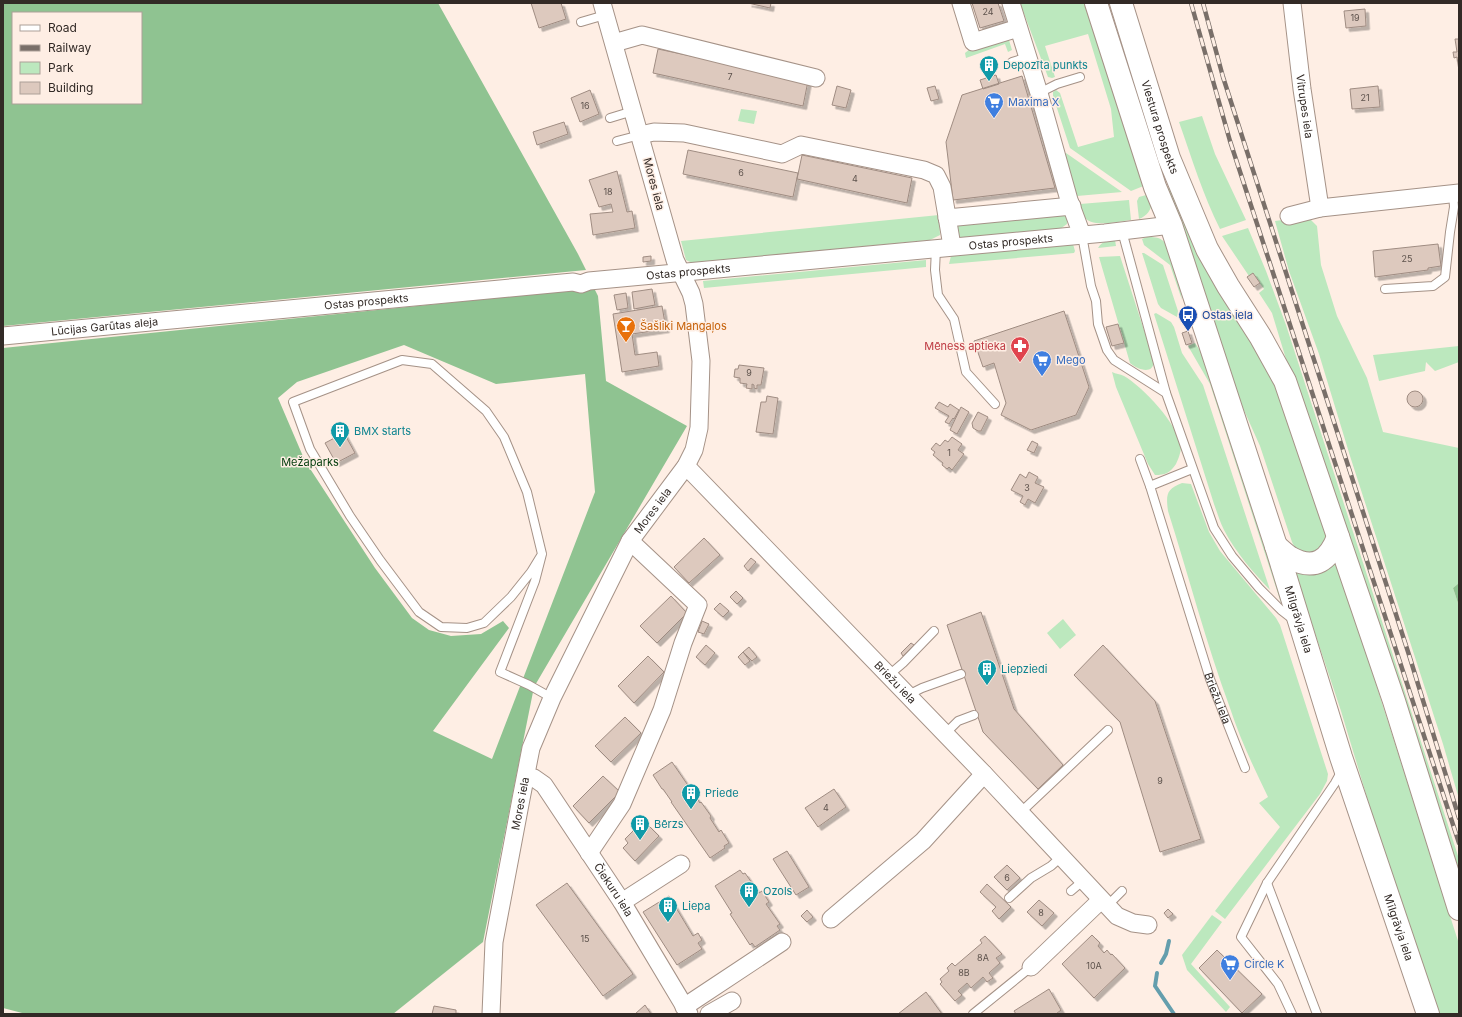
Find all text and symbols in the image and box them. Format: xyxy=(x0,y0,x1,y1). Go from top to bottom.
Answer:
house number: 24 xyxy=(982,6,994,17)
legend xyxy=(12,12,142,104)
house number: 19 xyxy=(1350,12,1360,23)
text: Road xyxy=(48,20,77,35)
text: Railway xyxy=(48,40,92,55)
building icon: Depozīta punkts xyxy=(978,54,1000,82)
place label: Depozīta punkts xyxy=(1003,58,1088,72)
text: Park xyxy=(48,60,74,75)
house number: 7 xyxy=(727,71,733,82)
street label: Vitrupes iela xyxy=(1293,73,1316,139)
street label: Viestura prospekts xyxy=(1138,78,1182,176)
text: Building xyxy=(48,80,93,95)
supermarket icon: Maxima X xyxy=(983,91,1005,119)
house number: 21 xyxy=(1360,92,1370,103)
place label: Maxima X xyxy=(1008,95,1060,109)
house number: 16 xyxy=(580,100,590,111)
street label: Mores iela xyxy=(640,156,668,212)
house number: 6 xyxy=(738,167,744,178)
house number: 4 xyxy=(852,173,858,184)
house number: 18 xyxy=(603,186,613,197)
street label: Ostas prospekts xyxy=(968,231,1054,253)
house number: 25 xyxy=(1402,253,1412,264)
street label: Ostas prospekts xyxy=(645,261,731,283)
street label: Ostas prospekts xyxy=(324,291,409,313)
bus stop icon: Ostas iela xyxy=(1177,304,1199,332)
place label: Ostas iela xyxy=(1202,308,1253,322)
street label: Lūcijas Garūtas aleja xyxy=(50,314,159,338)
bar icon: Šašliki Mangaļos xyxy=(615,315,637,343)
place label: Šašliki Mangaļos xyxy=(640,319,727,333)
pharmacy icon: Mēness aptieka xyxy=(1009,335,1031,363)
place label: Mēness aptieka xyxy=(924,339,1006,353)
supermarket icon: Mego xyxy=(1031,349,1053,377)
place label: Mego xyxy=(1056,353,1086,367)
house number: 9 xyxy=(746,367,752,378)
building icon: BMX starts xyxy=(329,420,351,448)
place label: BMX starts xyxy=(354,424,411,438)
house number: 1 xyxy=(947,447,951,458)
park label: Mežaparks xyxy=(281,455,339,469)
house number: 3 xyxy=(1024,482,1030,493)
street label: Mores iela xyxy=(631,485,674,536)
street label: Mīlgrāvja iela xyxy=(1282,584,1316,655)
street label: Briežu iela xyxy=(871,658,919,707)
building icon: Liepziedi xyxy=(976,658,998,686)
place label: Liepziedi xyxy=(1001,662,1047,676)
street label: Briežu iela xyxy=(1201,671,1234,726)
house number: 9 xyxy=(1157,775,1163,786)
street label: Mores iela xyxy=(508,776,532,831)
building icon: Priede xyxy=(680,782,702,810)
place label: Priede xyxy=(705,786,739,800)
house number: 4 xyxy=(823,802,829,813)
building icon: Bērzs xyxy=(629,813,651,841)
place label: Bērzs xyxy=(654,817,684,831)
street label: Čiekuru iela xyxy=(591,860,636,919)
house number: 6 xyxy=(1004,872,1010,883)
building icon: Ozols xyxy=(738,880,760,908)
place label: Ozols xyxy=(763,884,793,898)
street label: Mīlgrāvja iela xyxy=(1381,892,1417,963)
building icon: Liepa xyxy=(657,895,679,923)
place label: Liepa xyxy=(682,899,710,913)
house number: 8 xyxy=(1038,907,1044,918)
house number: 15 xyxy=(580,933,590,944)
house number: 8A xyxy=(977,952,989,963)
supermarket icon: Circle K xyxy=(1219,953,1241,981)
place label: Circle K xyxy=(1244,957,1285,971)
house number: 10A xyxy=(1086,960,1102,971)
house number: 8B xyxy=(958,967,970,978)

